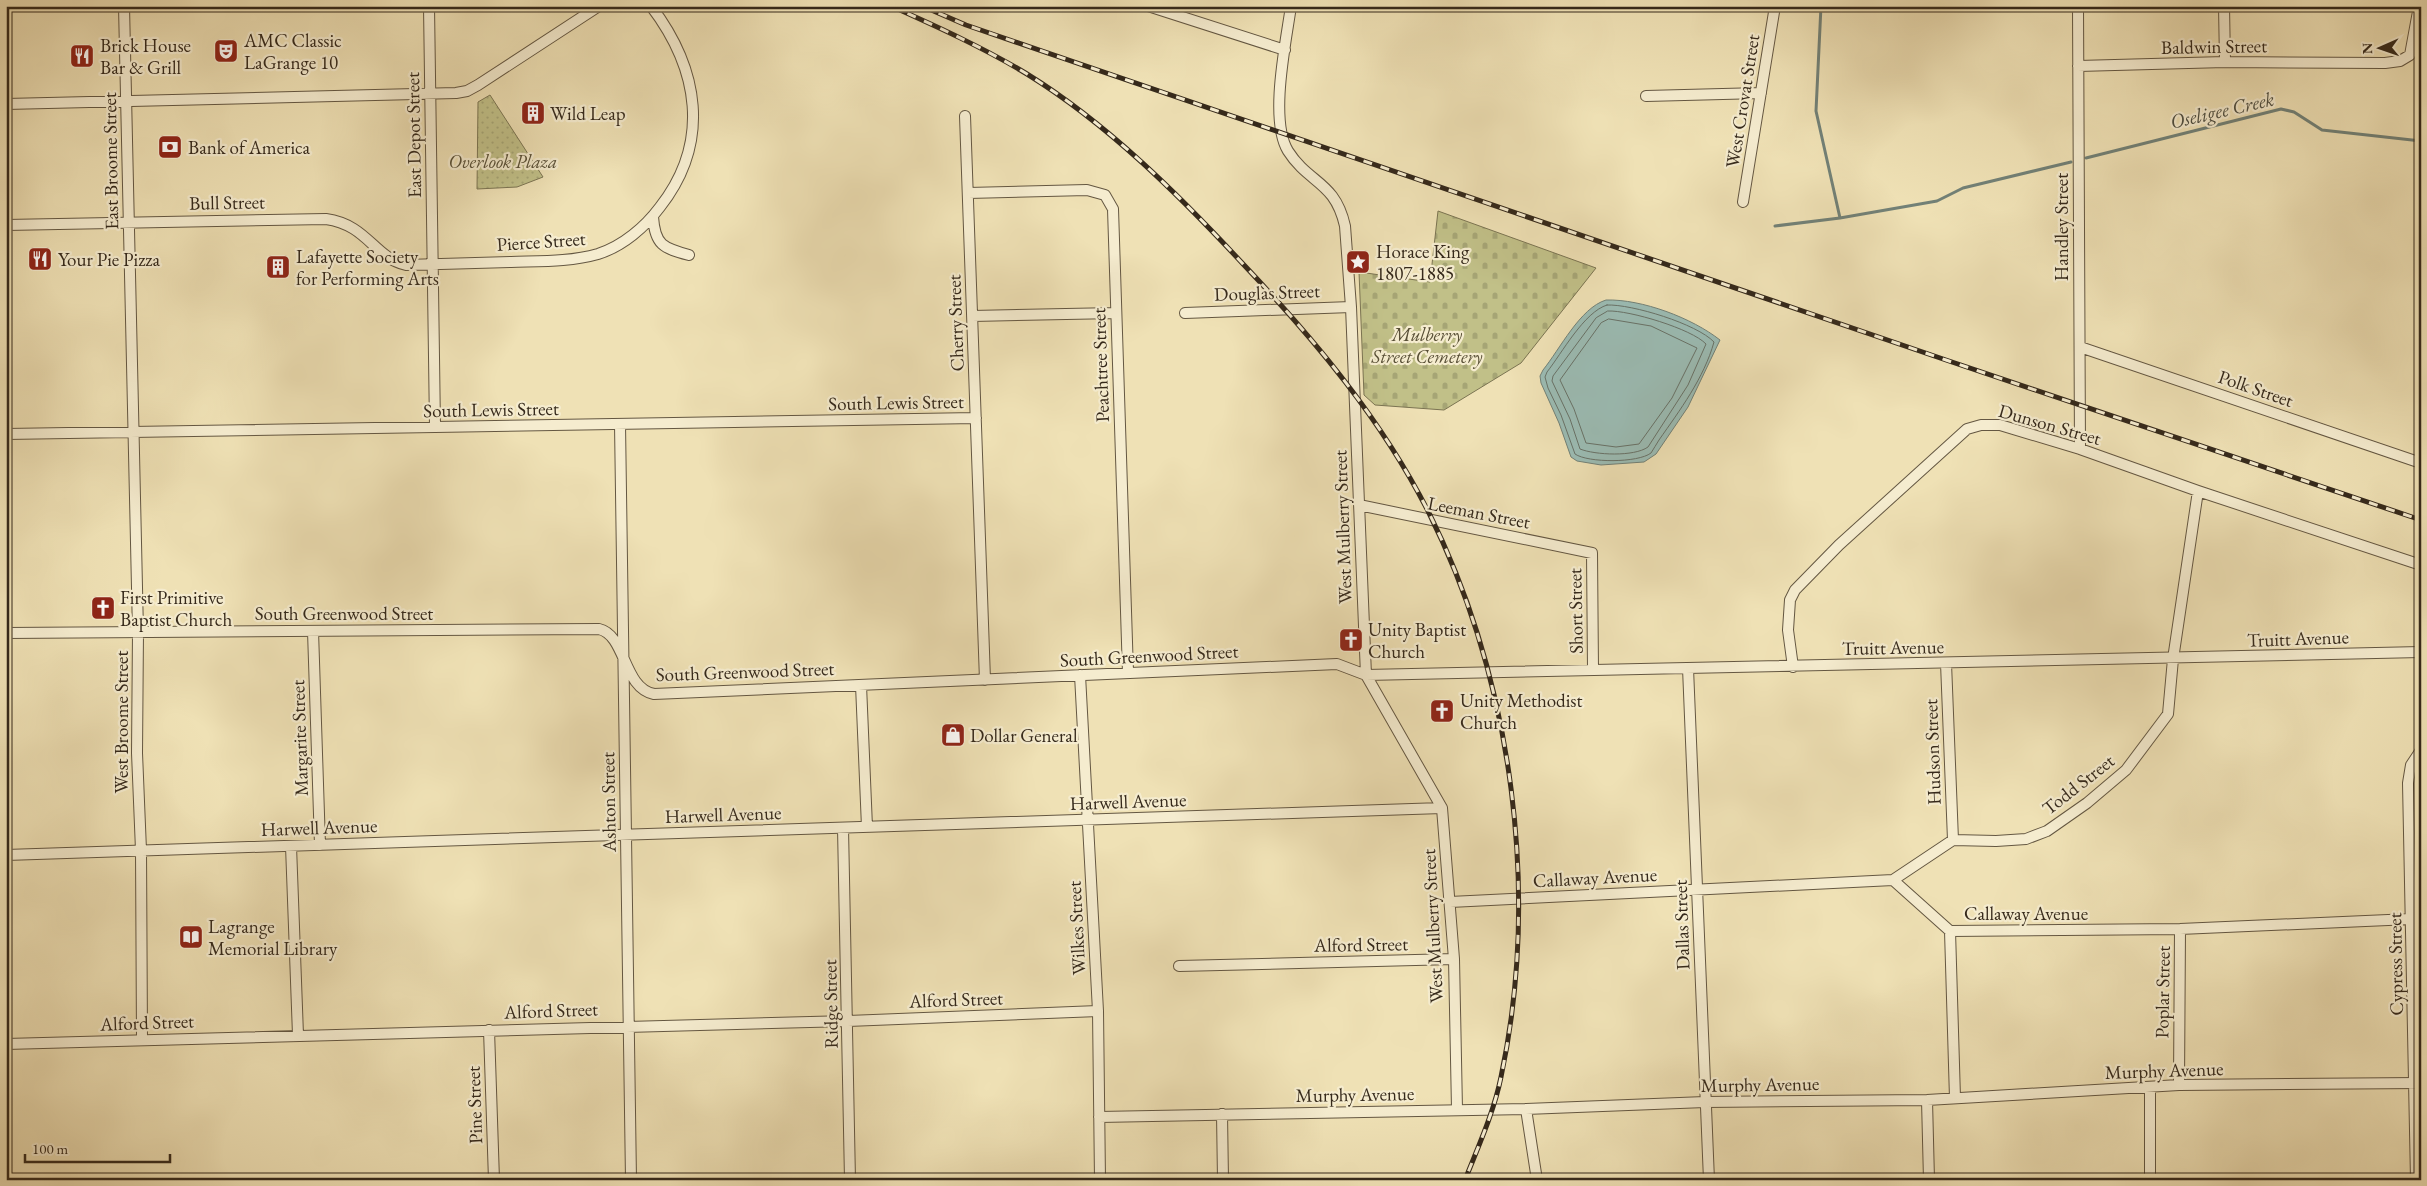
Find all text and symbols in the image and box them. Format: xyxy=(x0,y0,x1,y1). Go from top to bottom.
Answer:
north arrow xyxy=(2354,22,2404,72)
place label: AMC Classic LaGrange 10 xyxy=(243,28,342,75)
street label: West Crovat Street xyxy=(1720,32,1765,170)
place label: Brick House Bar & Grill xyxy=(100,33,191,80)
street label: Baldwin Street xyxy=(2161,33,2267,60)
theatre icon: AMC Classic LaGrange 10 xyxy=(213,38,239,64)
text: N xyxy=(2358,42,2376,54)
restaurant icon: Brick House Bar & Grill xyxy=(69,43,95,69)
street label: East Depot Street xyxy=(400,72,427,198)
water label: Oseligee Creek xyxy=(2168,85,2276,135)
street label: East Broome Street xyxy=(97,92,124,230)
building icon: Wild Leap xyxy=(520,100,546,126)
place label: Wild Leap xyxy=(550,101,626,126)
bank icon: Bank of America xyxy=(157,134,183,160)
place label: Bank of America xyxy=(188,135,311,160)
park label: Overlook Plaza xyxy=(449,149,557,174)
street label: Handley Street xyxy=(2049,173,2074,281)
street label: Bull Street xyxy=(189,189,265,216)
street label: Pierce Street xyxy=(496,226,586,257)
place label: Horace King 1807-1885 xyxy=(1376,239,1470,286)
place label: Lafayette Society for Performing Arts xyxy=(296,244,439,291)
restaurant icon: Your Pie Pizza xyxy=(27,246,53,272)
place label: Your Pie Pizza xyxy=(58,247,160,272)
place icon: Horace King 1807-1885 xyxy=(1345,249,1371,275)
building icon: Lafayette Society for Performing Arts xyxy=(265,254,291,280)
street label: Cherry Street xyxy=(941,274,970,372)
street label: Douglas Street xyxy=(1214,278,1320,307)
street label: Peachtree Street xyxy=(1086,307,1115,423)
park label: Mulberry Street Cemetery xyxy=(1371,322,1483,369)
street label: Polk Street xyxy=(2215,364,2297,413)
street label: South Lewis Street xyxy=(828,389,964,416)
street label: South Lewis Street xyxy=(423,396,559,423)
street label: Dunson Street xyxy=(1996,398,2104,451)
street label: West Mulberry Street xyxy=(1327,449,1358,605)
street label: Leeman Street xyxy=(1426,490,1532,535)
street label: Short Street xyxy=(1562,568,1589,654)
place label: First Primitive Baptist Church xyxy=(120,585,232,632)
church icon: First Primitive Baptist Church xyxy=(90,595,116,621)
street label: South Greenwood Street xyxy=(255,601,433,626)
place label: Unity Baptist Church xyxy=(1368,617,1466,664)
street label: Truitt Avenue xyxy=(2247,624,2349,653)
church icon: Unity Baptist Church xyxy=(1338,627,1364,653)
street label: Truitt Avenue xyxy=(1842,634,1944,661)
street label: South Greenwood Street xyxy=(1059,638,1239,673)
street label: West Broome Street xyxy=(109,651,134,793)
street label: South Greenwood Street xyxy=(655,656,835,687)
street label: Margarite Street xyxy=(285,679,314,797)
place label: Unity Methodist Church xyxy=(1460,688,1583,735)
church icon: Unity Methodist Church xyxy=(1429,698,1455,724)
street label: Hudson Street xyxy=(1918,698,1947,805)
shop icon: Dollar General xyxy=(940,722,966,748)
place label: Dollar General xyxy=(970,723,1078,748)
street label: Todd Street xyxy=(2037,748,2119,820)
street label: Ashton Street xyxy=(595,752,622,853)
street label: Harwell Avenue xyxy=(1069,787,1187,816)
street label: Harwell Avenue xyxy=(664,800,782,829)
street label: Harwell Avenue xyxy=(260,813,378,842)
street label: West Mulberry Street xyxy=(1416,848,1449,1004)
street label: Callaway Avenue xyxy=(1532,862,1658,893)
street label: Dallas Street xyxy=(1667,879,1696,971)
street label: Wilkes Street xyxy=(1062,880,1091,976)
street label: Callaway Avenue xyxy=(1964,901,2088,926)
street label: Cypress Street xyxy=(2382,912,2409,1016)
place label: Lagrange Memorial Library xyxy=(208,914,338,961)
library icon: Lagrange Memorial Library xyxy=(178,924,204,950)
street label: Alford Street xyxy=(1313,931,1408,958)
street label: Poplar Street xyxy=(2149,945,2176,1039)
street label: Ridge Street xyxy=(817,959,844,1049)
street label: Alford Street xyxy=(908,985,1004,1014)
street label: Alford Street xyxy=(503,996,599,1025)
street label: Alford Street xyxy=(99,1008,195,1037)
street label: Murphy Avenue xyxy=(2104,1056,2224,1085)
street label: Pine Street xyxy=(461,1065,488,1144)
street label: Murphy Avenue xyxy=(1700,1071,1820,1098)
street label: Murphy Avenue xyxy=(1295,1081,1415,1108)
scale bar xyxy=(25,1131,170,1163)
text: 100 m xyxy=(32,1139,69,1158)

